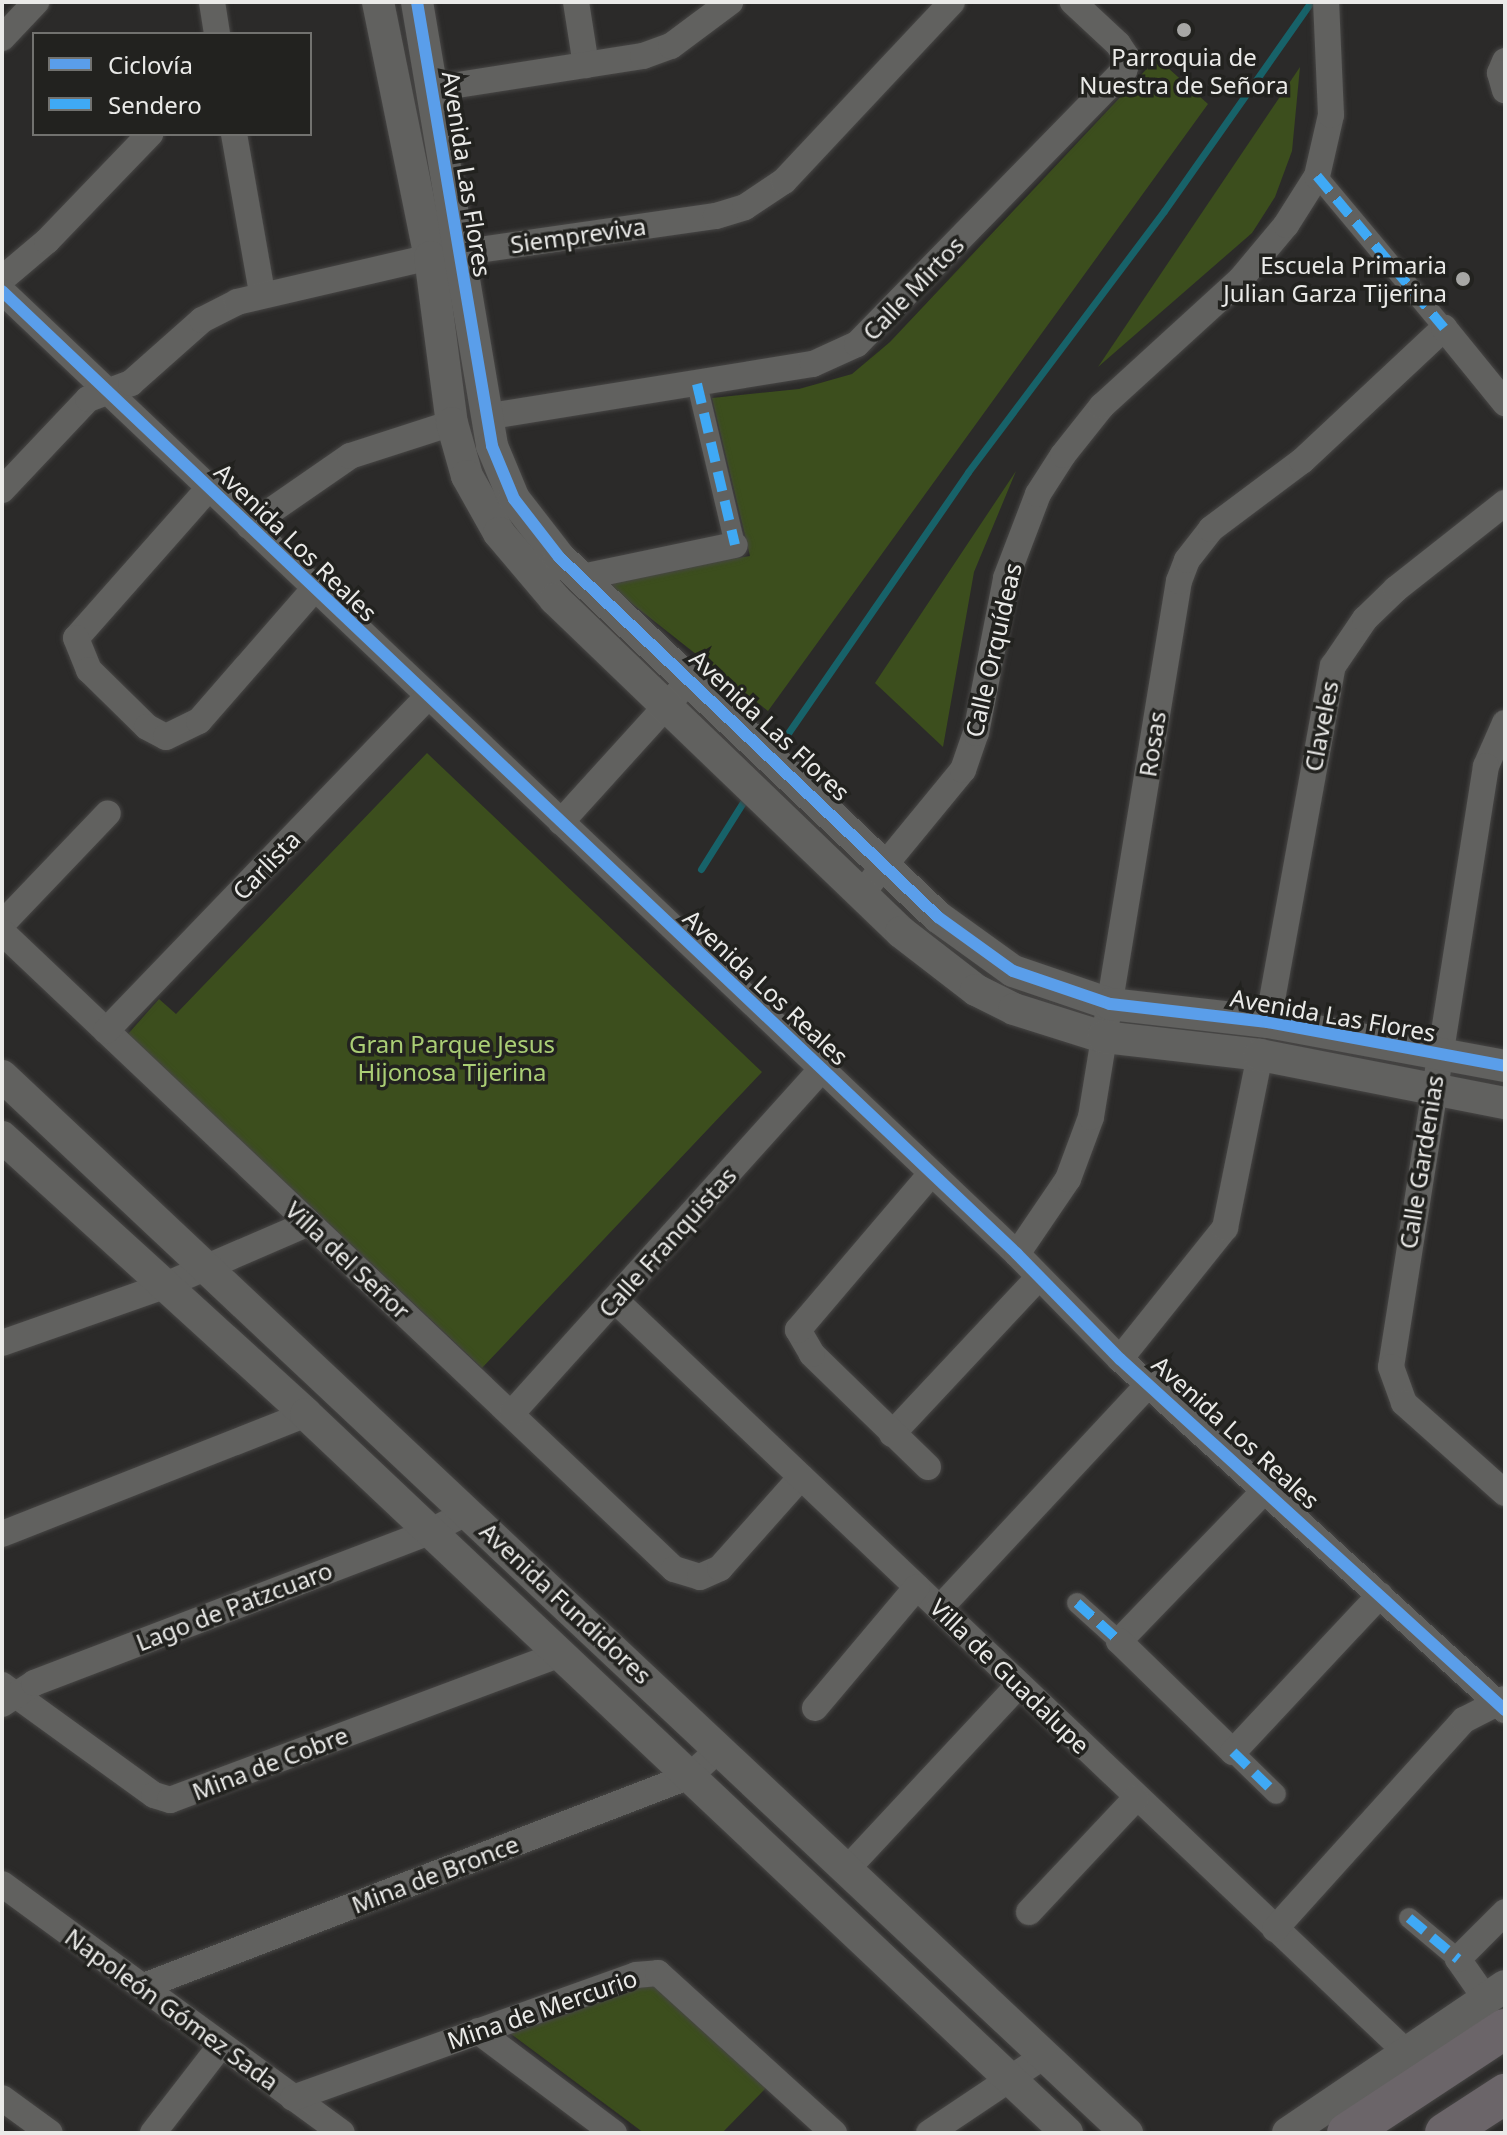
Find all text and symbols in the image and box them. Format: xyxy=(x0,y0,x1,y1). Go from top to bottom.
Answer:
marker: Parroquia de Nuestra de Señora xyxy=(1175,21,1193,39)
legend xyxy=(32,32,312,136)
place label: Parroquia de Nuestra de Señora xyxy=(1079,43,1289,99)
text: Ciclovía xyxy=(108,48,193,81)
street label: Avenida Las Flores xyxy=(437,69,497,279)
text: Sendero xyxy=(108,88,202,121)
street label: Siempreviva xyxy=(508,211,648,259)
street label: Calle Mirtos xyxy=(856,230,970,346)
place label: Escuela Primaria Julian Garza Tijerina xyxy=(1223,251,1447,307)
marker: Escuela Primaria Julian Garza Tijerina xyxy=(1454,270,1472,288)
street label: Avenida Los Reales xyxy=(209,457,383,627)
street label: Calle Orquídeas xyxy=(959,560,1027,740)
street label: Avenida Las Flores xyxy=(684,644,856,806)
street label: Claveles xyxy=(1298,678,1344,774)
street label: Rosas xyxy=(1133,709,1171,779)
street label: Carlista xyxy=(226,825,306,905)
street label: Avenida Los Reales xyxy=(678,903,854,1071)
street label: Avenida Las Flores xyxy=(1228,983,1438,1047)
park label: Gran Parque Jesus Hijonosa Tijerina xyxy=(349,1030,555,1086)
street label: Calle Gardenias xyxy=(1393,1073,1449,1251)
street label: Calle Franquistas xyxy=(592,1161,742,1323)
street label: Villa del Señor xyxy=(280,1195,416,1325)
street label: Avenida Los Reales xyxy=(1147,1350,1325,1514)
street label: Avenida Fundidores xyxy=(474,1516,658,1690)
street label: Lago de Patzcuaro xyxy=(132,1555,336,1657)
street label: Villa de Guadalupe xyxy=(924,1593,1096,1759)
street label: Mina de Cobre xyxy=(188,1720,352,1806)
street label: Mina de Bronce xyxy=(347,1829,523,1919)
street label: Napoleón Gómez Sada xyxy=(60,1922,284,2096)
street label: Mina de Mercurio xyxy=(443,1963,641,2055)

